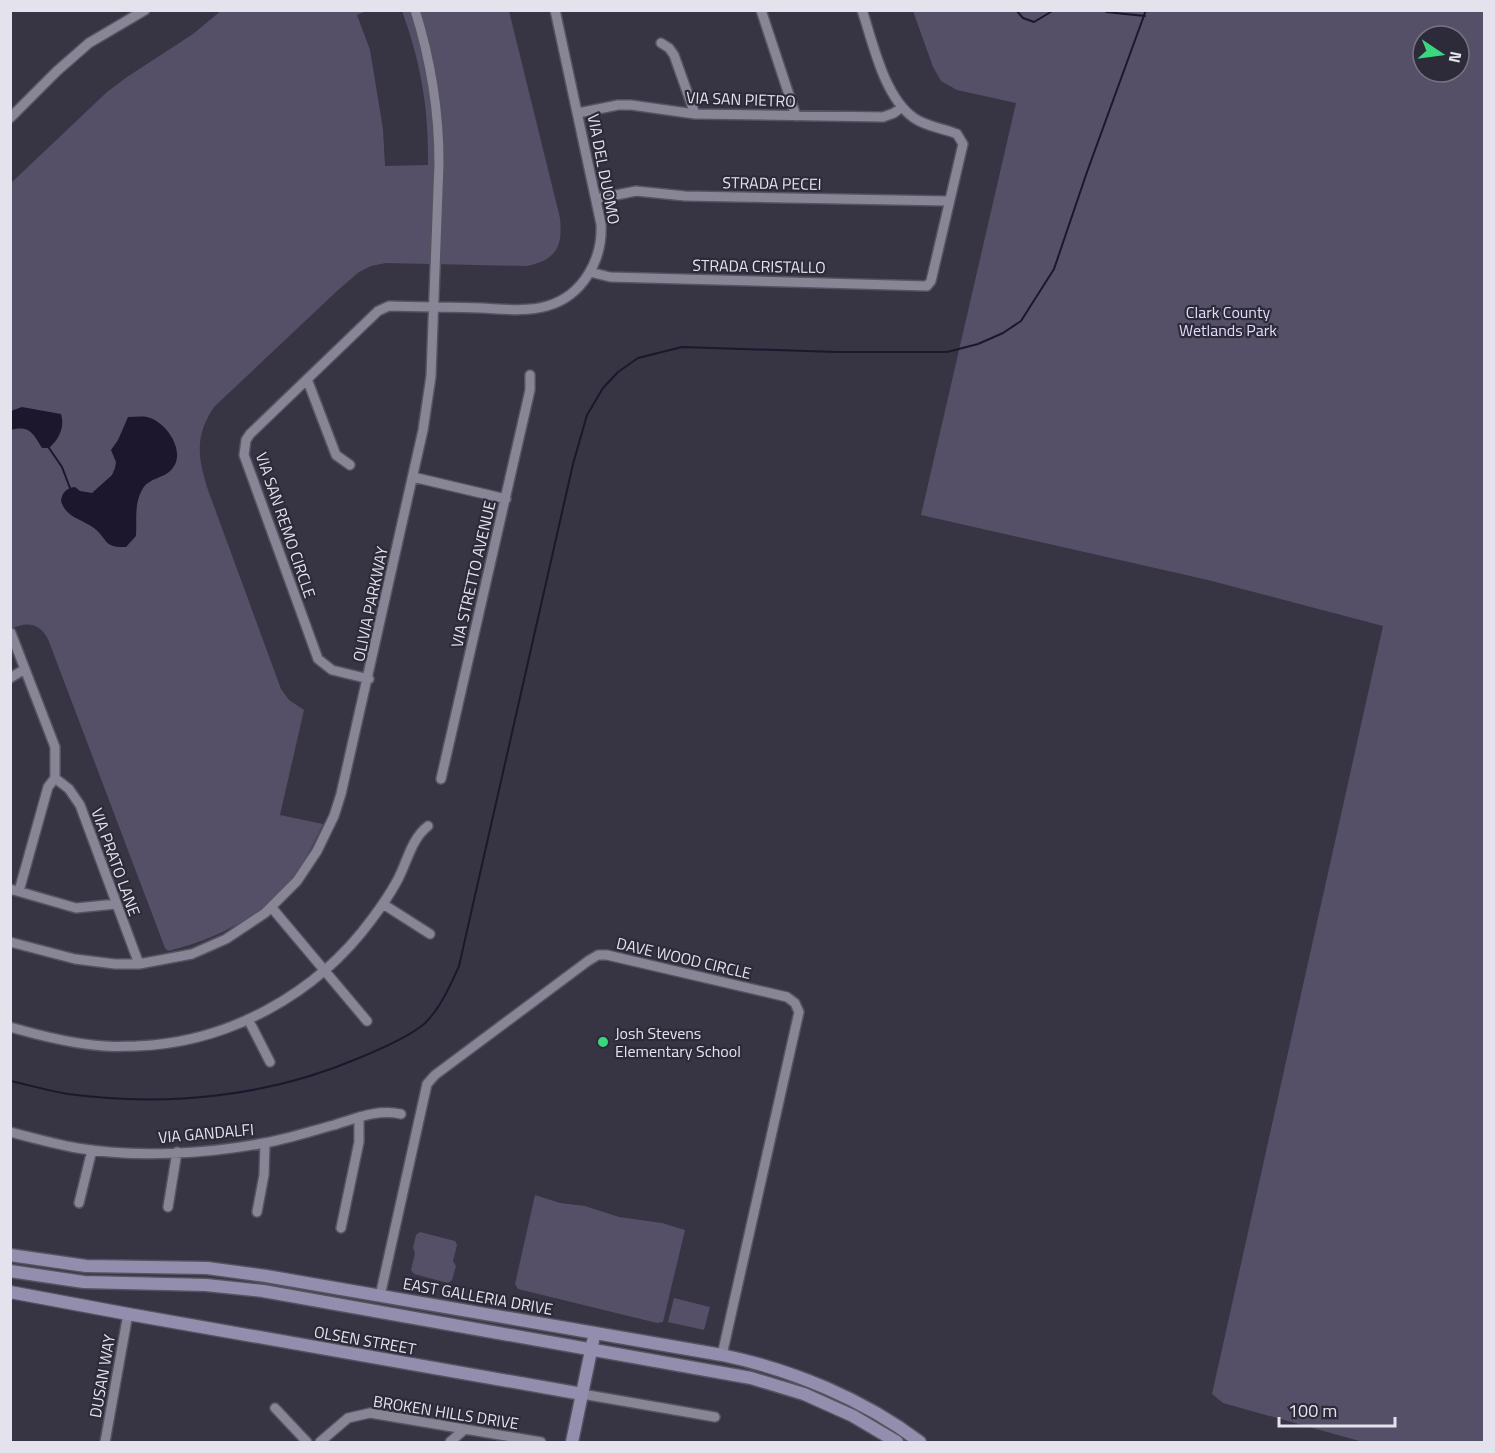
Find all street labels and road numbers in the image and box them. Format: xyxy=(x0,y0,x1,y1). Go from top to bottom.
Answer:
street label: VIA SAN PIETRO xyxy=(686,85,796,113)
street label: VIA DEL DUOMO xyxy=(582,112,626,226)
street label: STRADA PECEI xyxy=(722,170,822,196)
street label: STRADA CRISTALLO xyxy=(692,253,826,279)
street label: VIA SAN REMO CIRCLE xyxy=(250,449,322,601)
street label: VIA STRETTO AVENUE xyxy=(444,498,502,650)
street label: OLIVIA PARKWAY xyxy=(346,544,394,664)
street label: VIA PRATO LANE xyxy=(85,805,147,920)
street label: DAVE WOOD CIRCLE xyxy=(614,931,754,985)
street label: VIA GANDALFI xyxy=(157,1117,255,1149)
street label: EAST GALLERIA DRIVE xyxy=(401,1271,555,1321)
street label: OLSEN STREET xyxy=(312,1319,418,1361)
street label: DUSAN WAY xyxy=(83,1332,121,1420)
street label: BROKEN HILLS DRIVE xyxy=(371,1389,521,1435)

